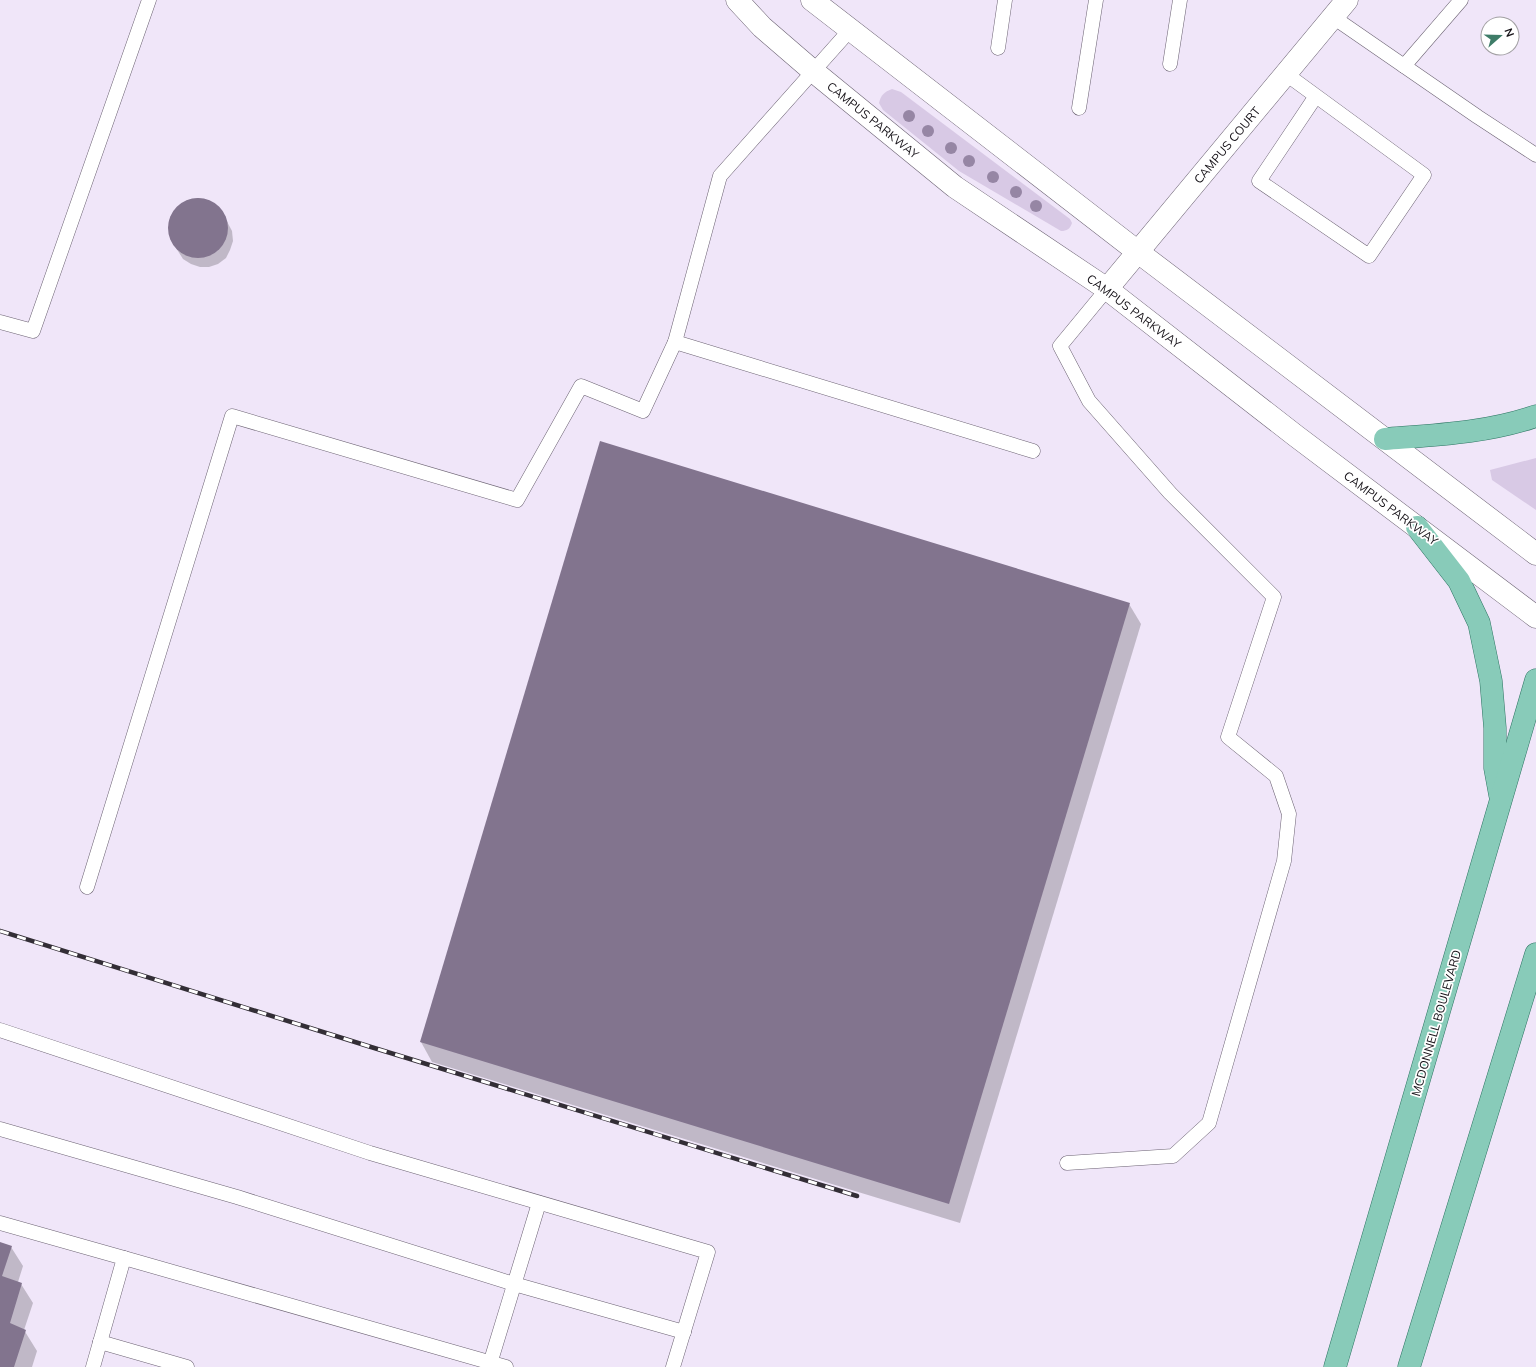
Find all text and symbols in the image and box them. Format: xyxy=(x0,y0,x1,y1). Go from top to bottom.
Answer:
north arrow xyxy=(1480,16,1520,56)
text: N xyxy=(1501,26,1517,39)
street label: CAMPUS PARKWAY xyxy=(824,78,922,162)
street label: CAMPUS COURT xyxy=(1191,103,1264,186)
street label: CAMPUS PARKWAY xyxy=(1084,271,1185,352)
street label: CAMPUS PARKWAY xyxy=(1341,468,1442,549)
street label: MCDONNELL BOULEVARD xyxy=(1408,948,1464,1098)

